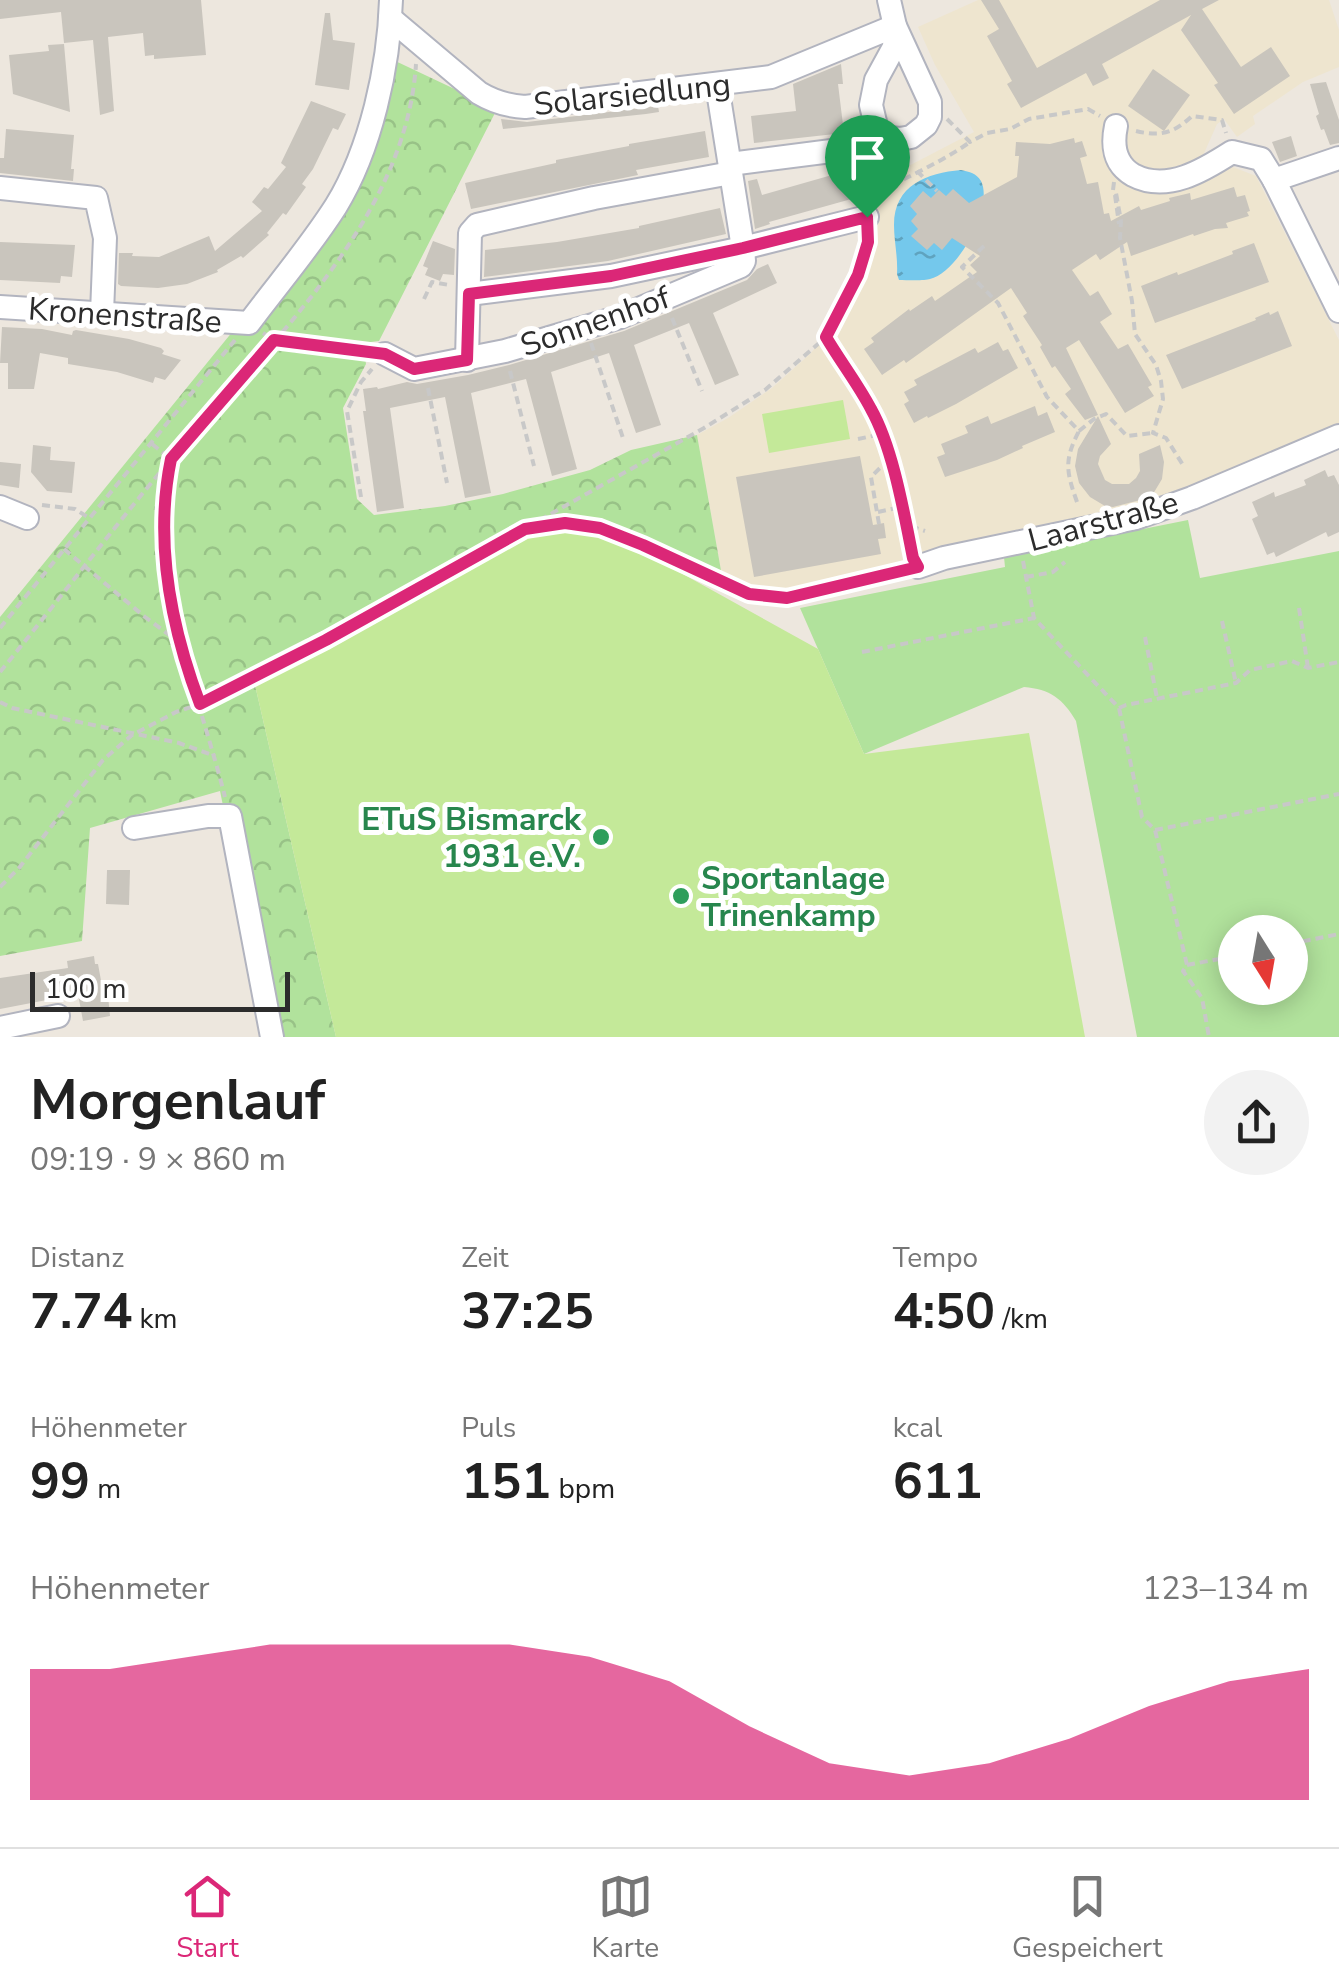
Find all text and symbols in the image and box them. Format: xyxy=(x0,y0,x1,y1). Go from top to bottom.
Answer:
street label: Solarsiedlung xyxy=(531,63,733,126)
pin xyxy=(825,115,910,218)
icon: arrive xyxy=(840,130,895,185)
street label: Sonnenhof xyxy=(515,275,677,367)
street label: Kronenstraße xyxy=(27,287,223,344)
street label: Laarstraße xyxy=(1023,481,1183,562)
place label: ETuS Bismarck 1931 e.V. xyxy=(361,798,582,878)
marker: ETuS Bismarck 1931 e.V. xyxy=(590,826,612,848)
place label: Sportanlage Trinenkamp xyxy=(701,857,885,937)
marker: Sportanlage Trinenkamp xyxy=(670,885,692,907)
north arrow xyxy=(1218,915,1308,1005)
map controls xyxy=(1218,915,1308,1005)
scale bar xyxy=(30,967,290,1011)
text: 100 m xyxy=(45,970,127,1008)
text: Morgenlauf xyxy=(30,1063,325,1138)
button: share xyxy=(1204,1070,1309,1175)
text: 09:19 · 9 × 860 m xyxy=(30,1138,286,1181)
text: Distanz xyxy=(30,1239,124,1277)
text: Zeit xyxy=(461,1239,509,1277)
text: Tempo xyxy=(893,1239,978,1277)
text: 7.74 xyxy=(30,1277,132,1346)
text: 37:25 xyxy=(461,1277,594,1346)
text: 4:50 xyxy=(893,1277,995,1346)
text: km xyxy=(132,1300,178,1338)
text: /km xyxy=(995,1300,1048,1338)
text: Höhenmeter xyxy=(30,1409,187,1447)
text: Puls xyxy=(461,1409,516,1447)
text: kcal xyxy=(893,1409,942,1447)
text: 99 xyxy=(30,1447,90,1516)
text: 151 xyxy=(461,1447,551,1516)
text: 611 xyxy=(893,1447,983,1516)
text: m xyxy=(90,1470,121,1508)
text: bpm xyxy=(551,1470,615,1508)
text: Höhenmeter xyxy=(30,1567,209,1610)
text: 123–134 m xyxy=(1142,1567,1309,1610)
tab: Start xyxy=(176,1869,239,1967)
tab: Karte xyxy=(591,1869,659,1967)
tab: Gespeichert xyxy=(1012,1869,1163,1967)

